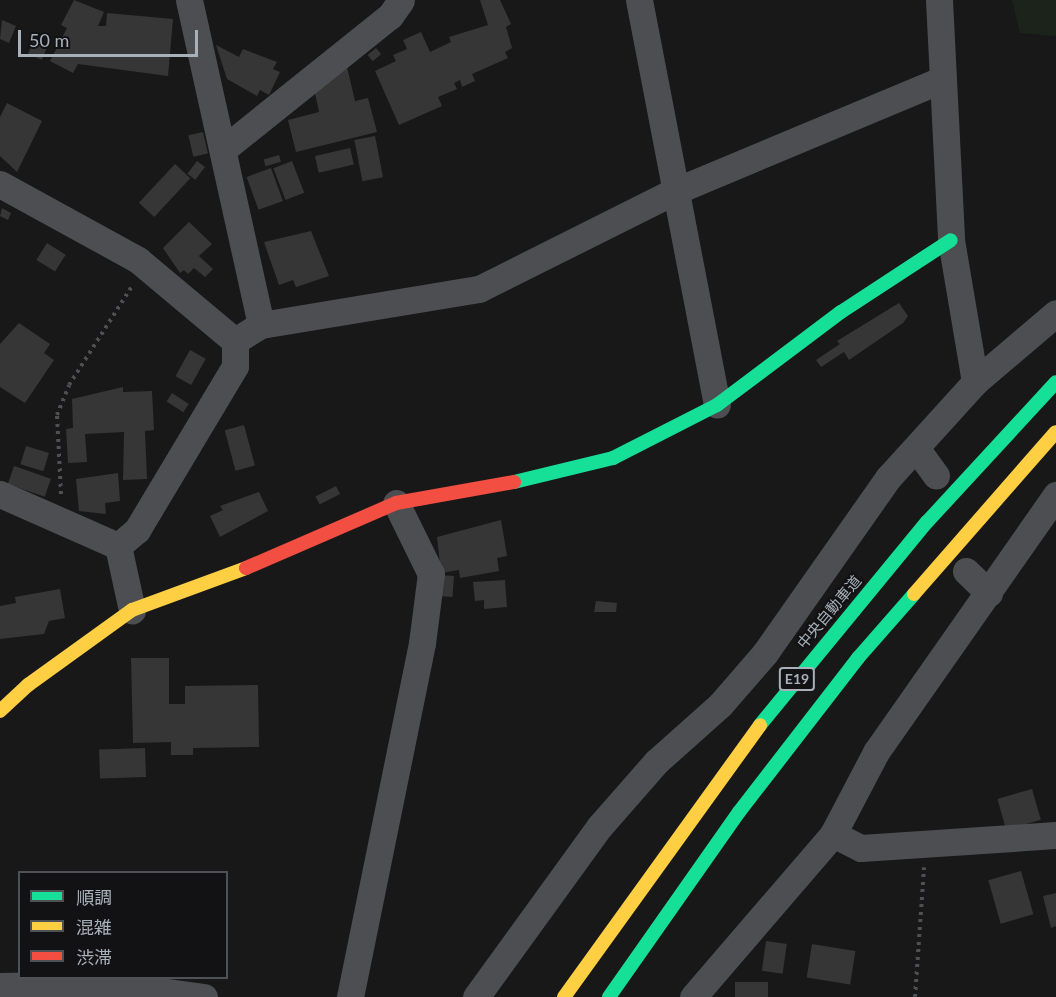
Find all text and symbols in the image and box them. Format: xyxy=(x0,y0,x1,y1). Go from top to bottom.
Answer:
scale bar xyxy=(21,18,201,56)
text: 50 m xyxy=(29,29,69,51)
street label: 中央自動車道 xyxy=(793,572,865,652)
road number: E19 xyxy=(778,668,816,690)
legend xyxy=(18,871,228,979)
text: 順調 xyxy=(76,886,112,908)
text: 混雑 xyxy=(76,916,112,938)
text: 渋滞 xyxy=(76,946,112,968)

